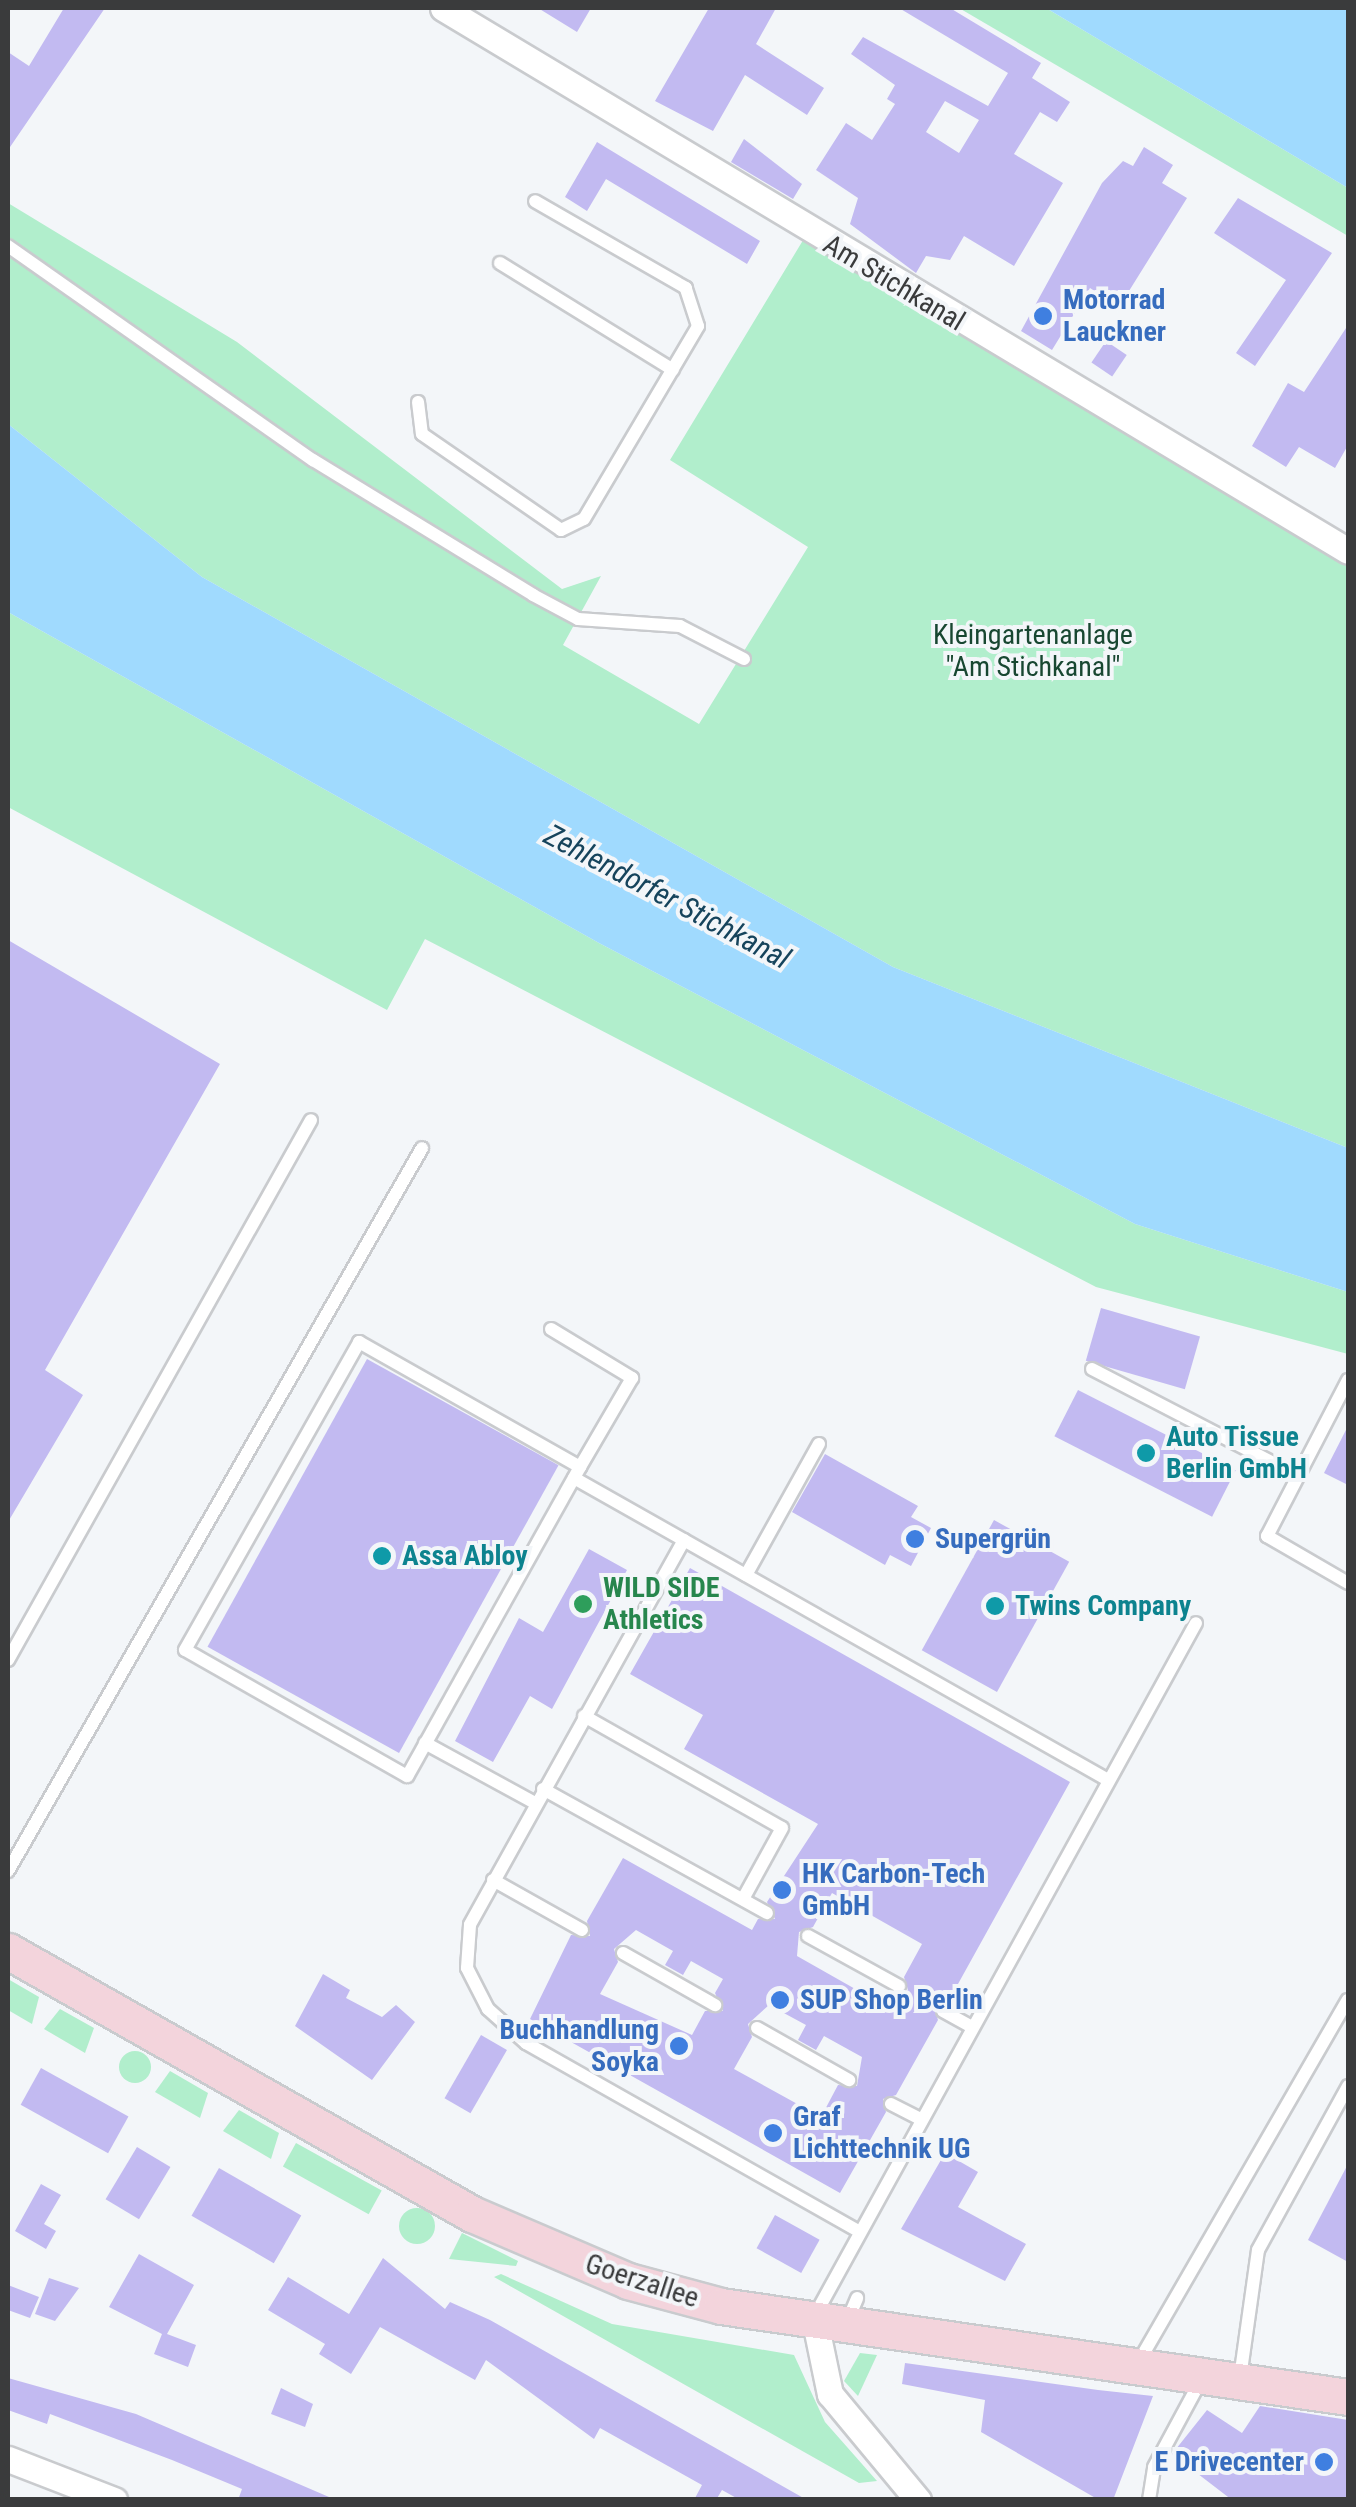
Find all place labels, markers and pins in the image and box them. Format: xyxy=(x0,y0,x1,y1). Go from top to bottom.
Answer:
place label: Motorrad Lauckner xyxy=(1063,283,1166,349)
marker: Motorrad Lauckner xyxy=(1032,305,1054,327)
place label: Auto Tissue Berlin GmbH xyxy=(1166,1420,1307,1486)
marker: Auto Tissue Berlin GmbH xyxy=(1135,1442,1157,1464)
place label: Supergrün xyxy=(935,1522,1051,1556)
marker: Supergrün xyxy=(904,1528,926,1550)
place label: Assa Abloy xyxy=(402,1539,528,1573)
marker: Assa Abloy xyxy=(371,1545,393,1567)
place label: WILD SIDE Athletics xyxy=(603,1571,719,1637)
place label: Twins Company xyxy=(1015,1589,1191,1623)
marker: WILD SIDE Athletics xyxy=(572,1593,594,1615)
marker: Twins Company xyxy=(984,1595,1006,1617)
place label: HK Carbon-Tech GmbH xyxy=(802,1857,985,1923)
marker: HK Carbon-Tech GmbH xyxy=(771,1879,793,1901)
place label: SUP Shop Berlin xyxy=(800,1983,983,2017)
marker: SUP Shop Berlin xyxy=(769,1989,791,2011)
place label: Buchhandlung Soyka xyxy=(500,2013,659,2079)
marker: Buchhandlung Soyka xyxy=(668,2035,690,2057)
place label: Graf Lichttechnik UG xyxy=(793,2100,970,2166)
marker: Graf Lichttechnik UG xyxy=(762,2122,784,2144)
place label: E Drivecenter xyxy=(1155,2445,1304,2479)
marker: E Drivecenter xyxy=(1313,2451,1335,2473)

